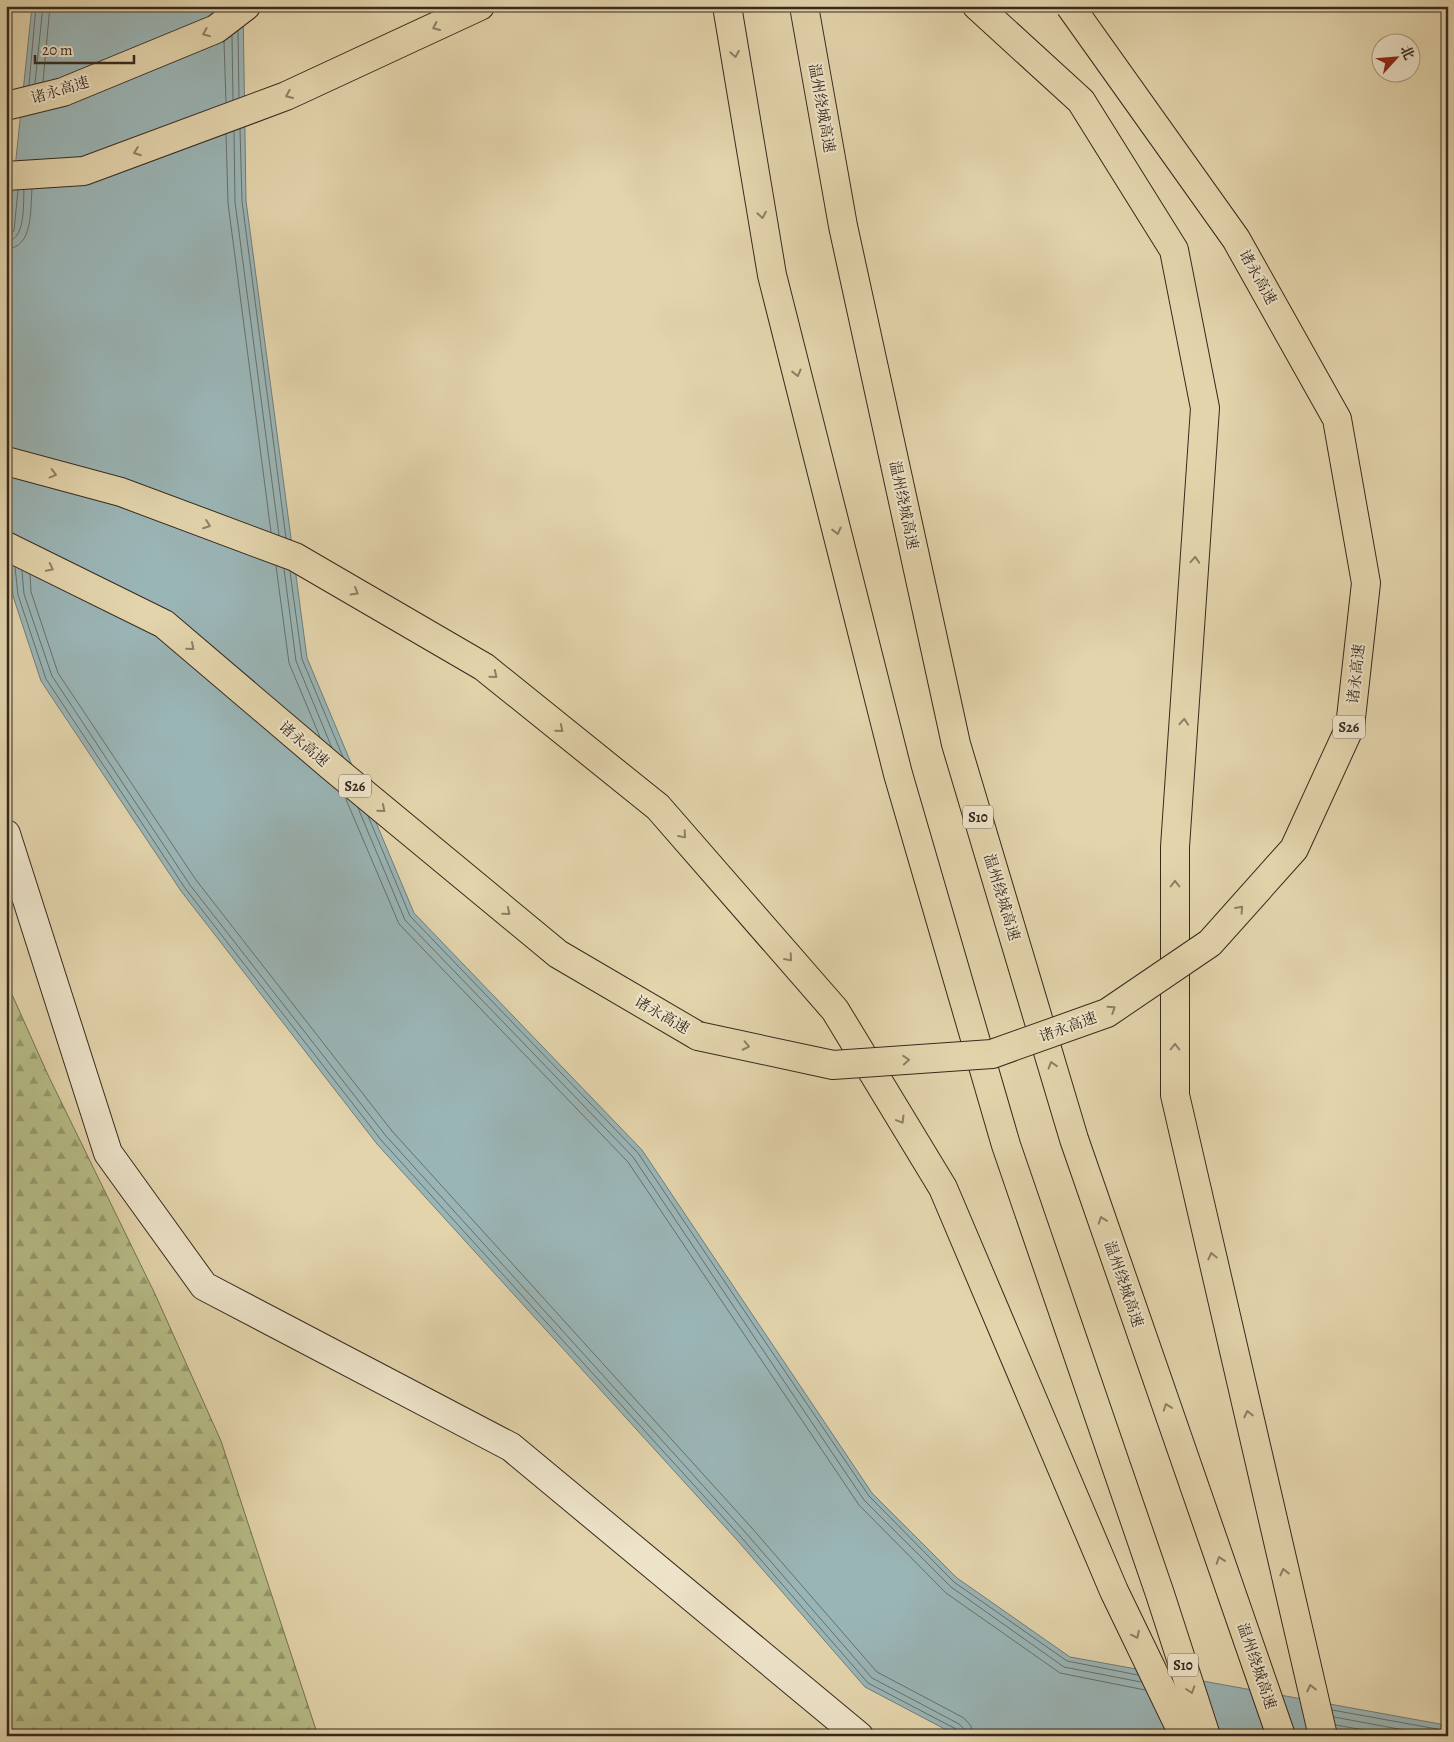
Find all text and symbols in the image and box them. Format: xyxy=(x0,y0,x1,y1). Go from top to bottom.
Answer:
one-way arrow xyxy=(432,20,441,31)
one-way arrow xyxy=(202,27,211,38)
scale bar xyxy=(35,32,134,64)
north arrow xyxy=(1372,32,1422,82)
text: 20 m xyxy=(42,40,73,60)
text: 北 xyxy=(1396,42,1419,63)
one-way arrow xyxy=(730,50,740,59)
street label: 温州绕城高速 xyxy=(804,62,840,154)
street label: 诸永高速 xyxy=(28,72,92,108)
one-way arrow xyxy=(285,88,294,99)
one-way arrow xyxy=(133,146,141,156)
one-way arrow xyxy=(757,210,767,219)
street label: 诸永高速 xyxy=(1235,246,1281,308)
one-way arrow xyxy=(791,369,802,378)
street label: 温州绕城高速 xyxy=(885,459,923,551)
one-way arrow xyxy=(49,468,57,478)
one-way arrow xyxy=(203,519,211,529)
one-way arrow xyxy=(831,526,842,535)
one-way arrow xyxy=(1189,555,1200,563)
one-way arrow xyxy=(45,562,54,572)
one-way arrow xyxy=(349,585,358,595)
one-way arrow xyxy=(185,641,194,650)
street label: 诸永高速 xyxy=(1343,643,1369,705)
one-way arrow xyxy=(488,670,497,678)
road number: S26 xyxy=(1333,716,1365,739)
street label: 诸永高速 xyxy=(275,717,333,771)
one-way arrow xyxy=(1178,718,1189,726)
one-way arrow xyxy=(555,723,564,732)
road number: S26 xyxy=(339,774,371,798)
one-way arrow xyxy=(376,803,385,812)
road number: S10 xyxy=(963,806,993,829)
one-way arrow xyxy=(677,830,686,839)
street label: 温州绕城高速 xyxy=(979,851,1025,943)
one-way arrow xyxy=(1170,880,1180,888)
one-way arrow xyxy=(501,906,510,915)
one-way arrow xyxy=(1234,906,1243,915)
one-way arrow xyxy=(784,952,793,961)
street label: 诸永高速 xyxy=(631,991,693,1039)
one-way arrow xyxy=(1107,1005,1116,1015)
street label: 诸永高速 xyxy=(1036,1007,1100,1047)
one-way arrow xyxy=(741,1041,750,1051)
one-way arrow xyxy=(1170,1042,1180,1050)
one-way arrow xyxy=(902,1055,910,1066)
one-way arrow xyxy=(1048,1062,1058,1070)
one-way arrow xyxy=(895,1114,905,1123)
one-way arrow xyxy=(1098,1216,1108,1225)
street label: 温州绕城高速 xyxy=(1100,1238,1148,1330)
one-way arrow xyxy=(1207,1251,1218,1260)
one-way arrow xyxy=(1162,1403,1172,1411)
one-way arrow xyxy=(1243,1409,1254,1418)
one-way arrow xyxy=(1216,1557,1226,1565)
one-way arrow xyxy=(1279,1568,1290,1577)
street label: 温州绕城高速 xyxy=(1233,1620,1281,1712)
one-way arrow xyxy=(1129,1629,1139,1638)
road number: S10 xyxy=(1168,1654,1198,1676)
one-way arrow xyxy=(1306,1684,1317,1693)
one-way arrow xyxy=(1185,1685,1195,1694)

